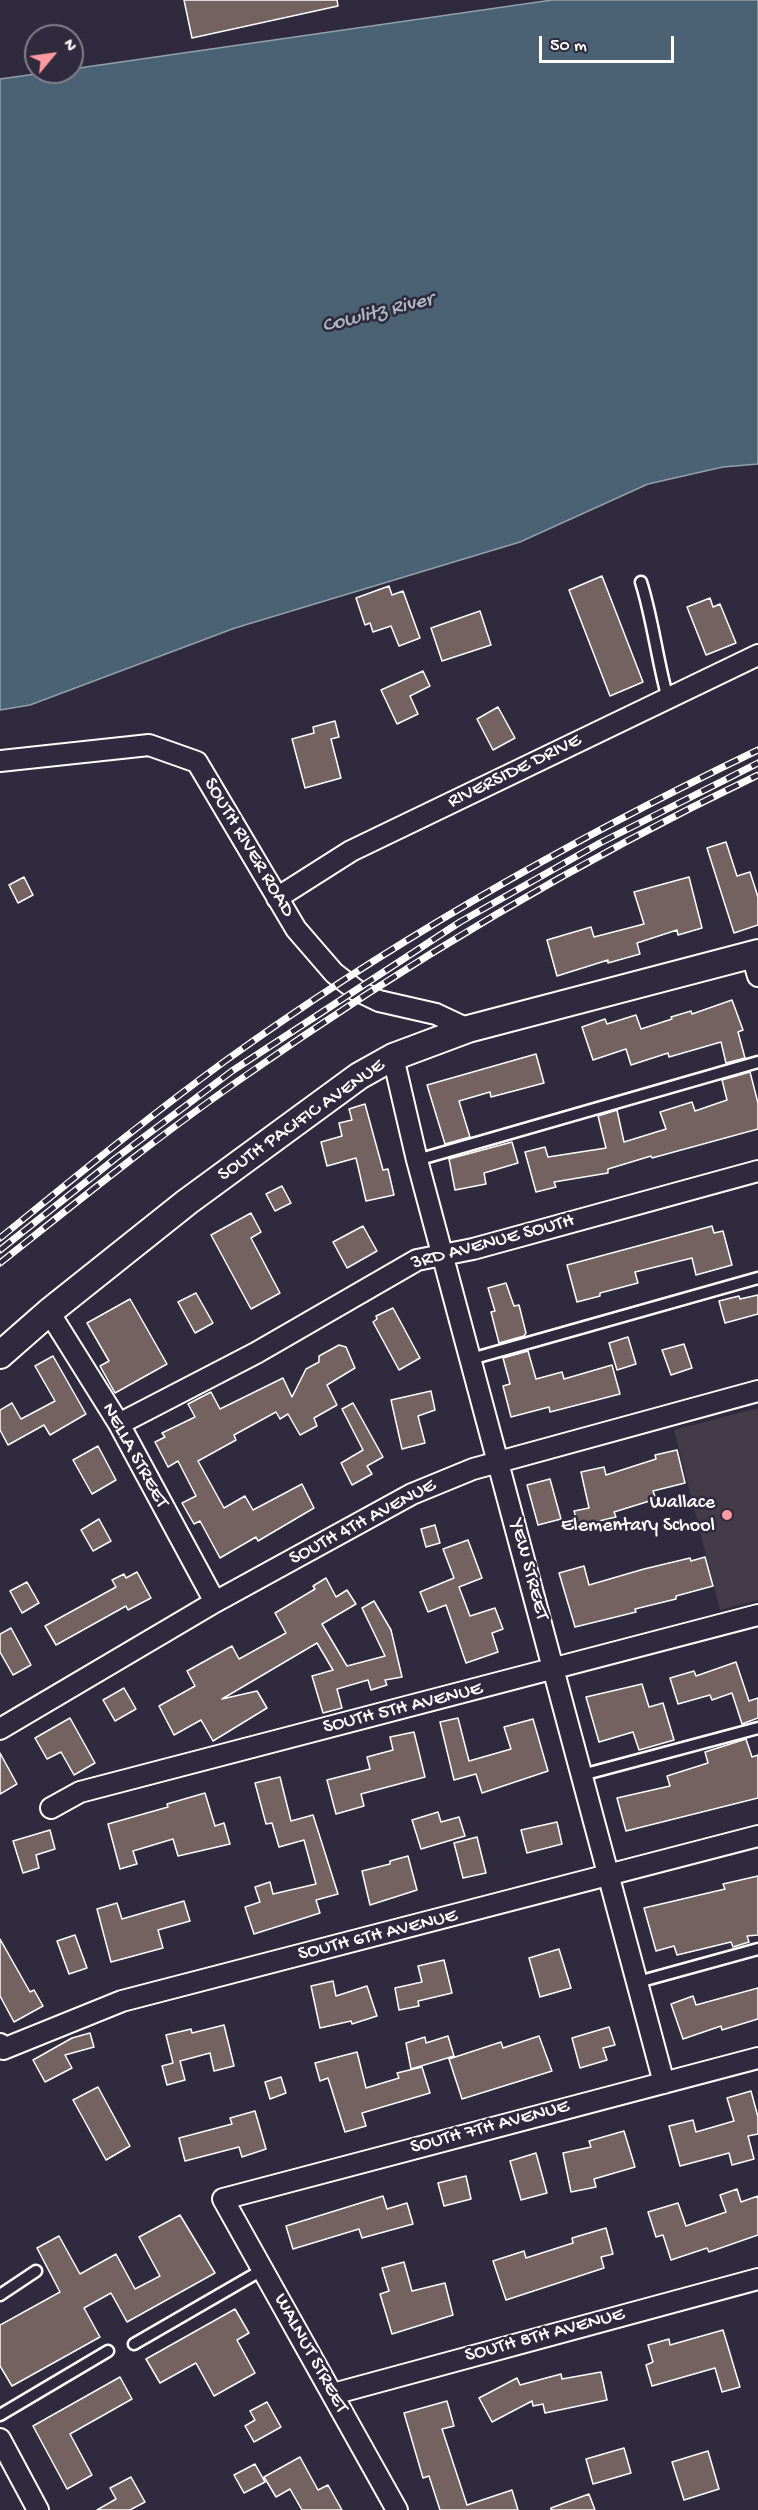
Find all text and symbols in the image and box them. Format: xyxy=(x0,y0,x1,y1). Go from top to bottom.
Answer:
north arrow xyxy=(24,24,84,84)
scale bar xyxy=(542,24,677,62)
text: 50 m xyxy=(550,36,587,57)
text: N xyxy=(58,37,79,55)
water label: Cowlitz River xyxy=(320,288,436,340)
street label: RIVERSIDE DRIVE xyxy=(444,729,586,815)
street label: SOUTH RIVER ROAD xyxy=(197,774,299,922)
street label: SOUTH PACIFIC AVENUE xyxy=(214,1054,390,1188)
street label: 3RD AVENUE SOUTH xyxy=(409,1210,577,1276)
street label: NELLA STREET xyxy=(95,1399,173,1513)
street label: SOUTH 4TH AVENUE xyxy=(286,1474,440,1572)
place label: Wallace Elementary School xyxy=(561,1492,715,1539)
marker: Wallace Elementary School xyxy=(720,1508,734,1522)
street label: YEW STREET xyxy=(503,1517,553,1623)
street label: SOUTH 5TH AVENUE xyxy=(321,1678,485,1740)
street label: SOUTH 6TH AVENUE xyxy=(296,1905,460,1967)
street label: SOUTH 7TH AVENUE xyxy=(408,2095,572,2161)
street label: WALNUT STREET xyxy=(267,2290,353,2418)
street label: SOUTH 8TH AVENUE xyxy=(463,2303,627,2369)

